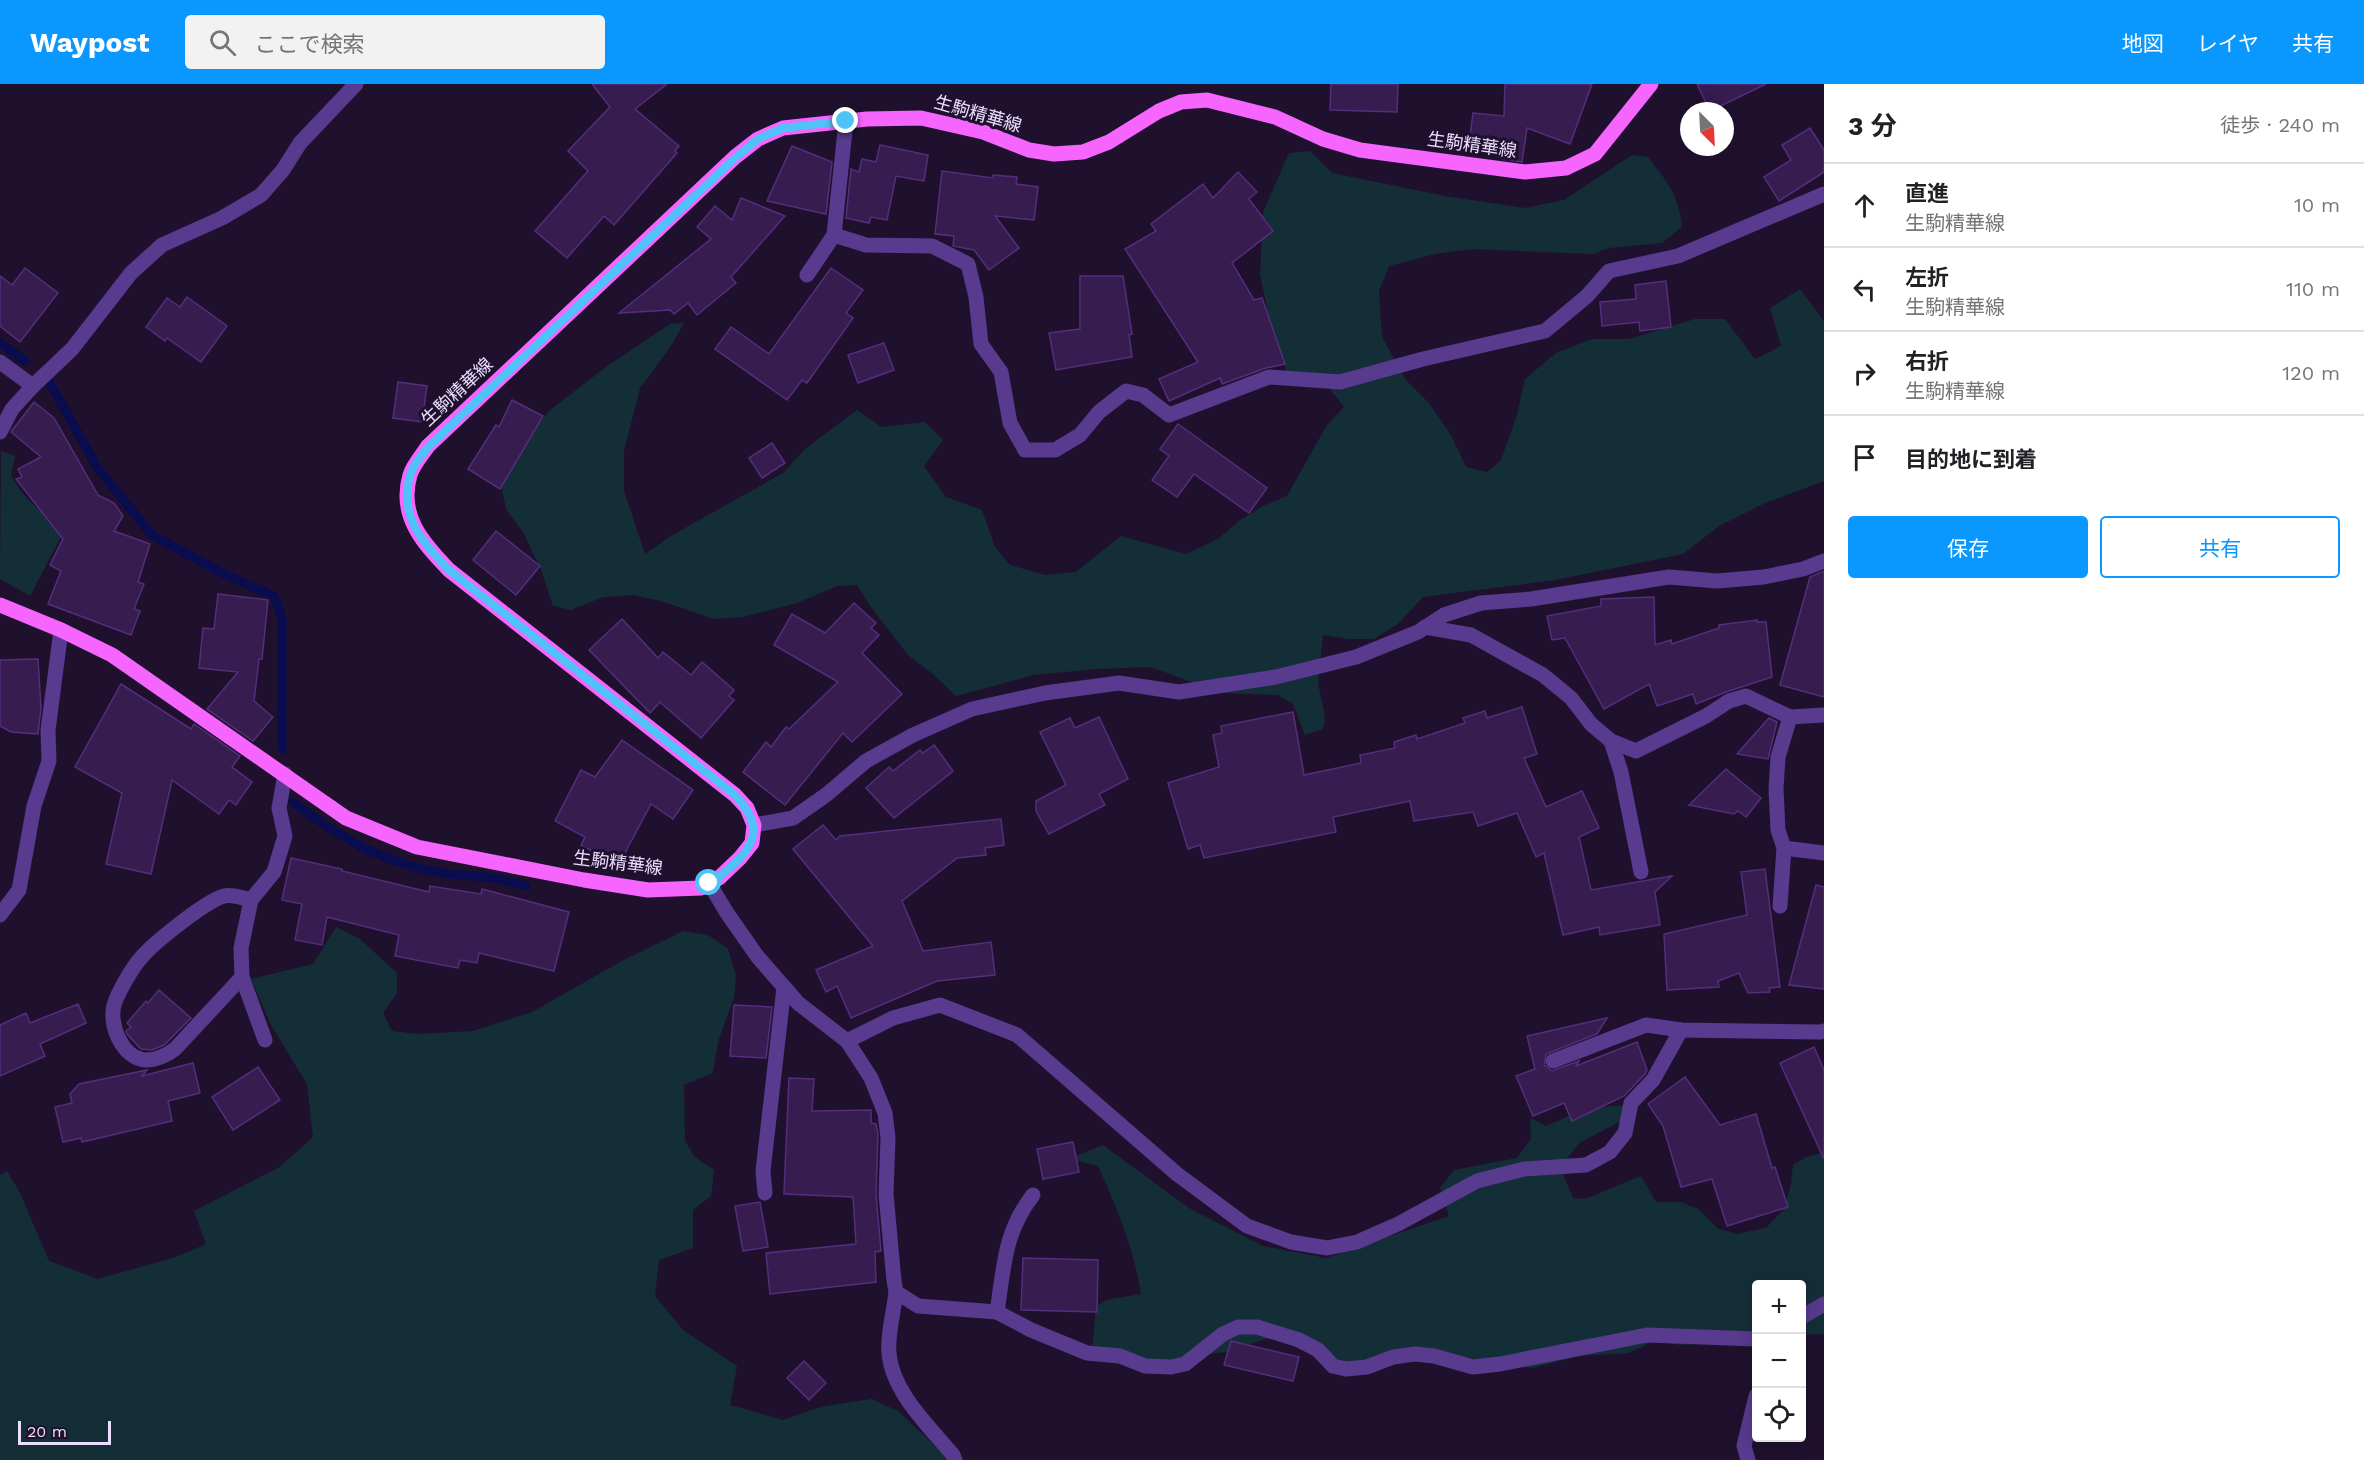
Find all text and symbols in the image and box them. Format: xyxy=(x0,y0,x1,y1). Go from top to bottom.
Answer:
search box xyxy=(185,15,605,69)
text: Waypost xyxy=(30,26,149,59)
icon: search xyxy=(206,26,239,59)
text: 地図 xyxy=(2122,31,2164,56)
text: レイヤ xyxy=(2197,31,2259,56)
text: 共有 xyxy=(2292,31,2334,56)
text: ここで検索 xyxy=(254,32,364,57)
street label: 生駒精華線 xyxy=(932,91,1024,136)
north arrow xyxy=(1680,102,1734,156)
route end xyxy=(832,107,858,133)
text: 3 分 xyxy=(1848,111,1897,141)
text: 徒歩 · 240 m xyxy=(2220,113,2340,137)
street label: 生駒精華線 xyxy=(1426,128,1518,161)
text: 直進 xyxy=(1905,181,1949,206)
icon: ahead xyxy=(1848,189,1881,222)
text: 10 m xyxy=(2294,193,2340,217)
text: 生駒精華線 xyxy=(1905,211,2005,235)
text: 左折 xyxy=(1905,265,1949,290)
icon: left xyxy=(1848,273,1881,306)
text: 110 m xyxy=(2286,277,2340,301)
text: 生駒精華線 xyxy=(1905,295,2005,319)
text: 右折 xyxy=(1905,349,1949,374)
street label: 生駒精華線 xyxy=(417,353,497,430)
icon: right xyxy=(1848,357,1881,390)
text: 120 m xyxy=(2282,361,2340,385)
text: 生駒精華線 xyxy=(1905,379,2005,403)
icon: arrive xyxy=(1848,441,1881,474)
text: 目的地に到着 xyxy=(1905,447,2037,472)
button: 保存 xyxy=(1848,516,2088,578)
button: 共有 xyxy=(2100,516,2340,578)
street label: 生駒精華線 xyxy=(572,847,664,878)
route start xyxy=(695,869,721,895)
map controls xyxy=(1752,1280,1806,1442)
button: + xyxy=(1752,1280,1806,1334)
button: − xyxy=(1752,1334,1806,1388)
button: locate xyxy=(1752,1388,1806,1442)
scale bar xyxy=(18,1418,111,1446)
text: 20 m xyxy=(27,1422,67,1441)

